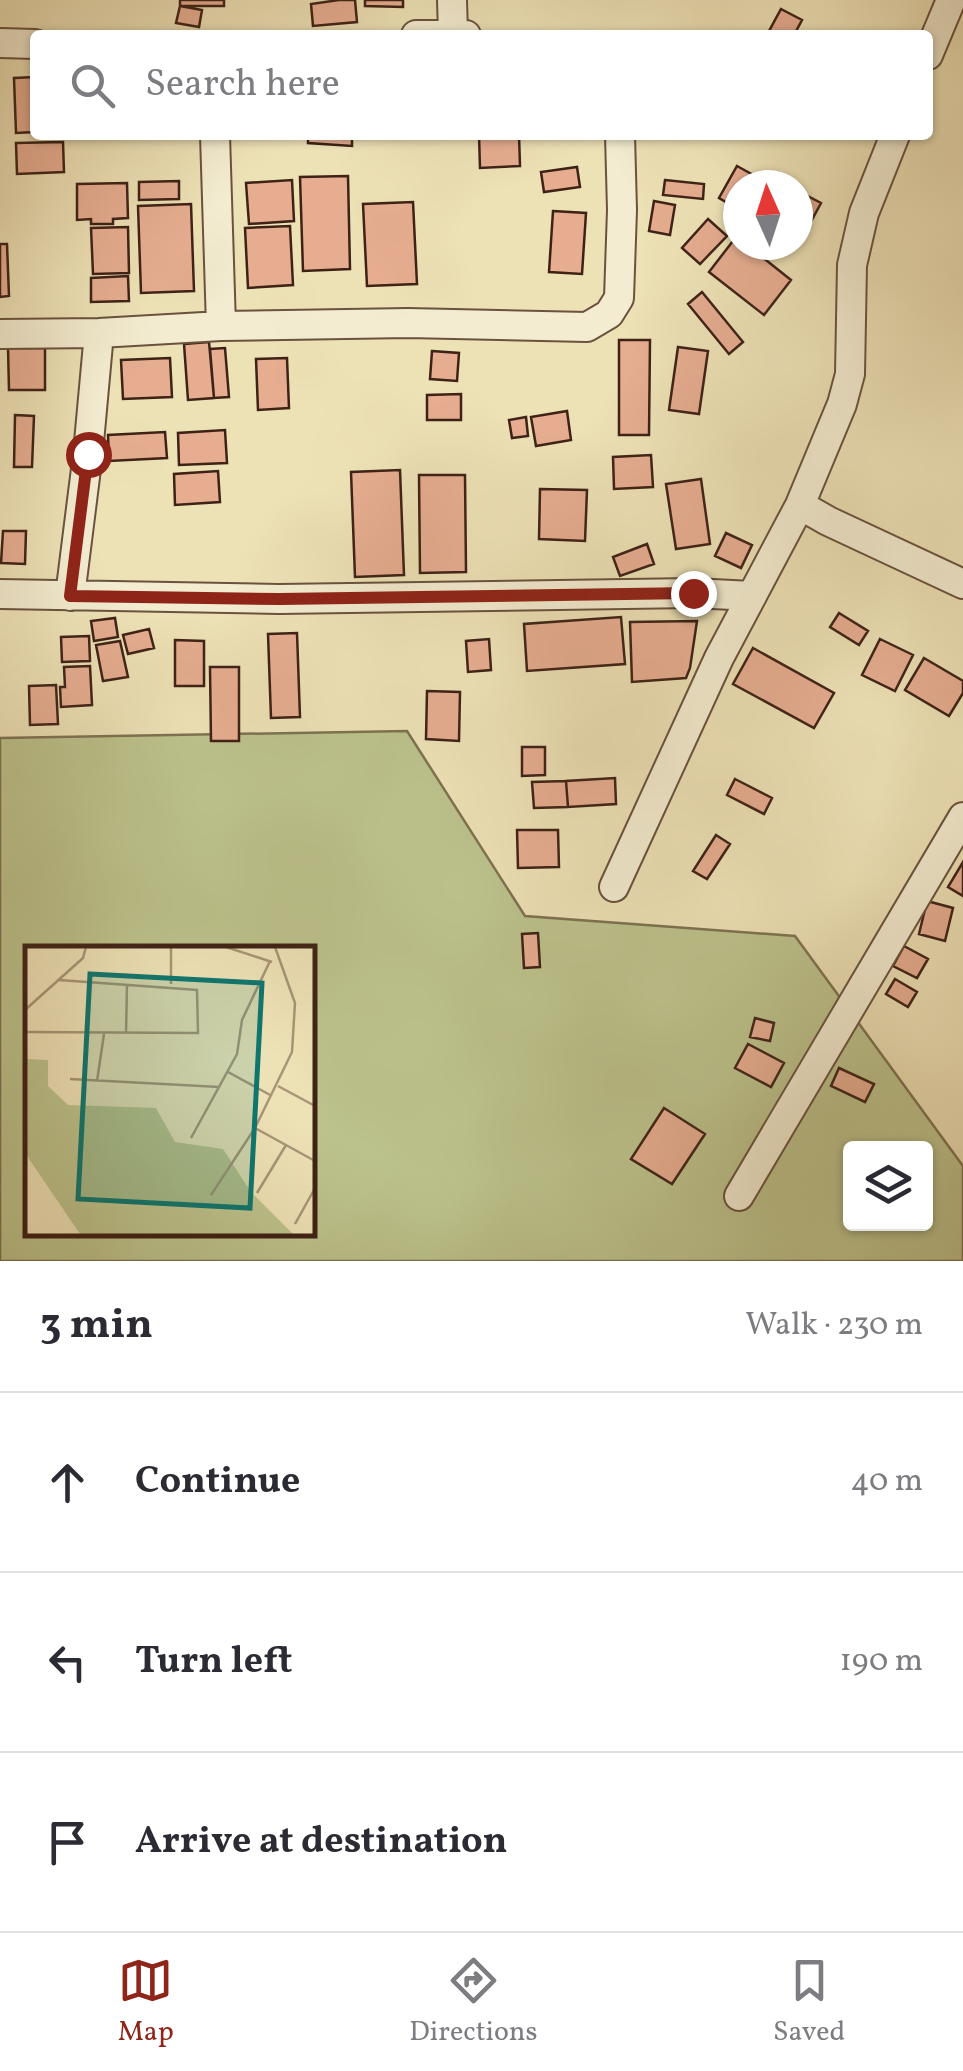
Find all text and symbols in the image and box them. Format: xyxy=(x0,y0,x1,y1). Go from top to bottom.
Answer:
search box xyxy=(30,30,933,140)
icon: search xyxy=(65,58,120,113)
text: Search here xyxy=(145,59,340,112)
north arrow xyxy=(723,170,813,260)
route start xyxy=(66,432,112,478)
route end xyxy=(671,571,717,617)
inset map xyxy=(25,946,315,1236)
map controls xyxy=(843,1141,933,1231)
button: layers xyxy=(843,1141,933,1231)
text: 3 min xyxy=(40,1297,153,1356)
text: Walk · 230 m xyxy=(745,1304,923,1348)
icon: ahead xyxy=(40,1455,95,1510)
text: Continue xyxy=(135,1456,300,1509)
text: 40 m xyxy=(851,1460,923,1504)
icon: left xyxy=(40,1635,95,1690)
text: Turn left xyxy=(135,1636,292,1689)
text: 190 m xyxy=(839,1640,923,1684)
icon: arrive xyxy=(40,1815,95,1870)
text: Arrive at destination xyxy=(135,1816,508,1869)
tab: Map xyxy=(118,1953,174,2052)
tab: Directions xyxy=(409,1953,538,2052)
tab: Saved xyxy=(773,1953,845,2052)

